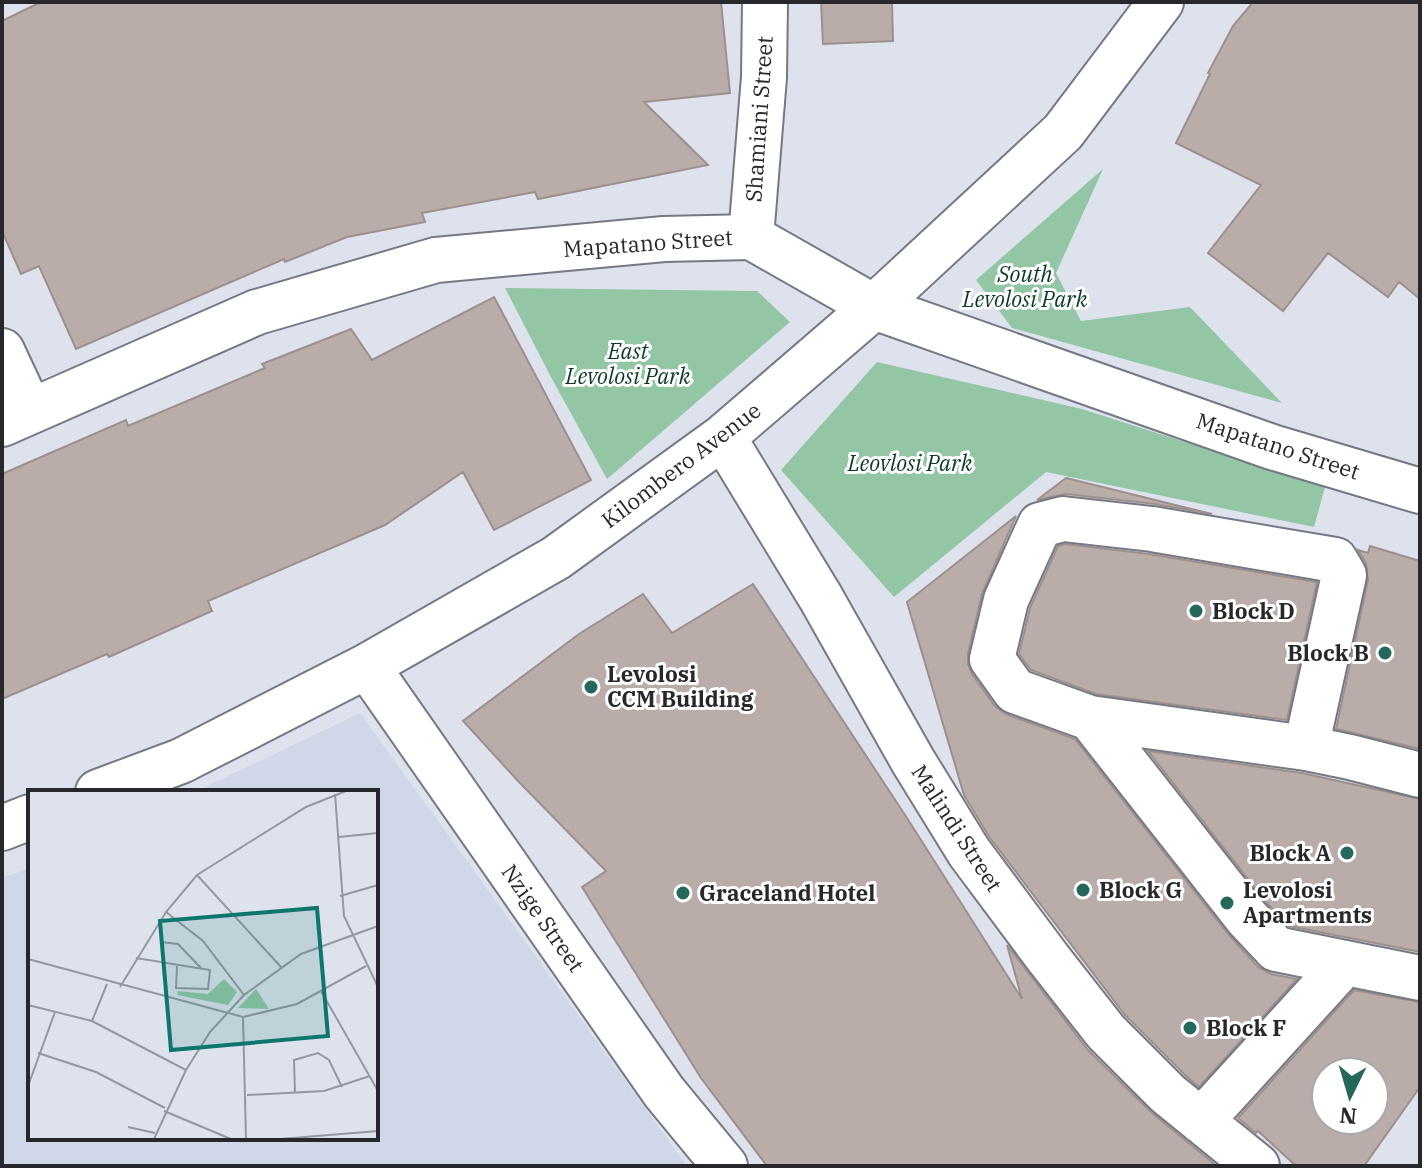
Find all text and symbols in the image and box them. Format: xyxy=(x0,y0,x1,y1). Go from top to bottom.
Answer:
street label: Shamiani Street xyxy=(738,35,779,203)
street label: Mapatano Street xyxy=(562,222,734,263)
park label: South Levolosi Park xyxy=(962,259,1088,313)
park label: East Levolosi Park xyxy=(565,336,691,390)
street label: Kilombero Avenue xyxy=(595,395,766,534)
street label: Mapatano Street xyxy=(1193,405,1364,486)
park label: Leovlosi Park xyxy=(847,448,973,477)
place label: Block D xyxy=(1212,596,1295,625)
marker: Block D xyxy=(1187,602,1205,620)
place label: Block B xyxy=(1287,638,1369,667)
marker: Block B xyxy=(1376,644,1394,662)
place label: Levolosi CCM Building xyxy=(607,659,754,713)
marker: Levolosi CCM Building xyxy=(582,678,600,696)
street label: Malindi Street xyxy=(905,759,1009,897)
inset map xyxy=(28,790,378,1140)
place label: Block A xyxy=(1249,838,1332,867)
marker: Block A xyxy=(1338,844,1356,862)
street label: Nzige Street xyxy=(496,858,591,978)
place label: Block G xyxy=(1099,875,1182,904)
place label: Levolosi Apartments xyxy=(1243,875,1372,929)
place label: Graceland Hotel xyxy=(699,878,875,907)
marker: Block G xyxy=(1074,881,1092,899)
marker: Graceland Hotel xyxy=(674,884,692,902)
marker: Levolosi Apartments xyxy=(1218,894,1236,912)
place label: Block F xyxy=(1206,1013,1286,1042)
marker: Block F xyxy=(1181,1019,1199,1037)
north arrow xyxy=(1310,1056,1390,1136)
text: N xyxy=(1338,1101,1358,1132)

